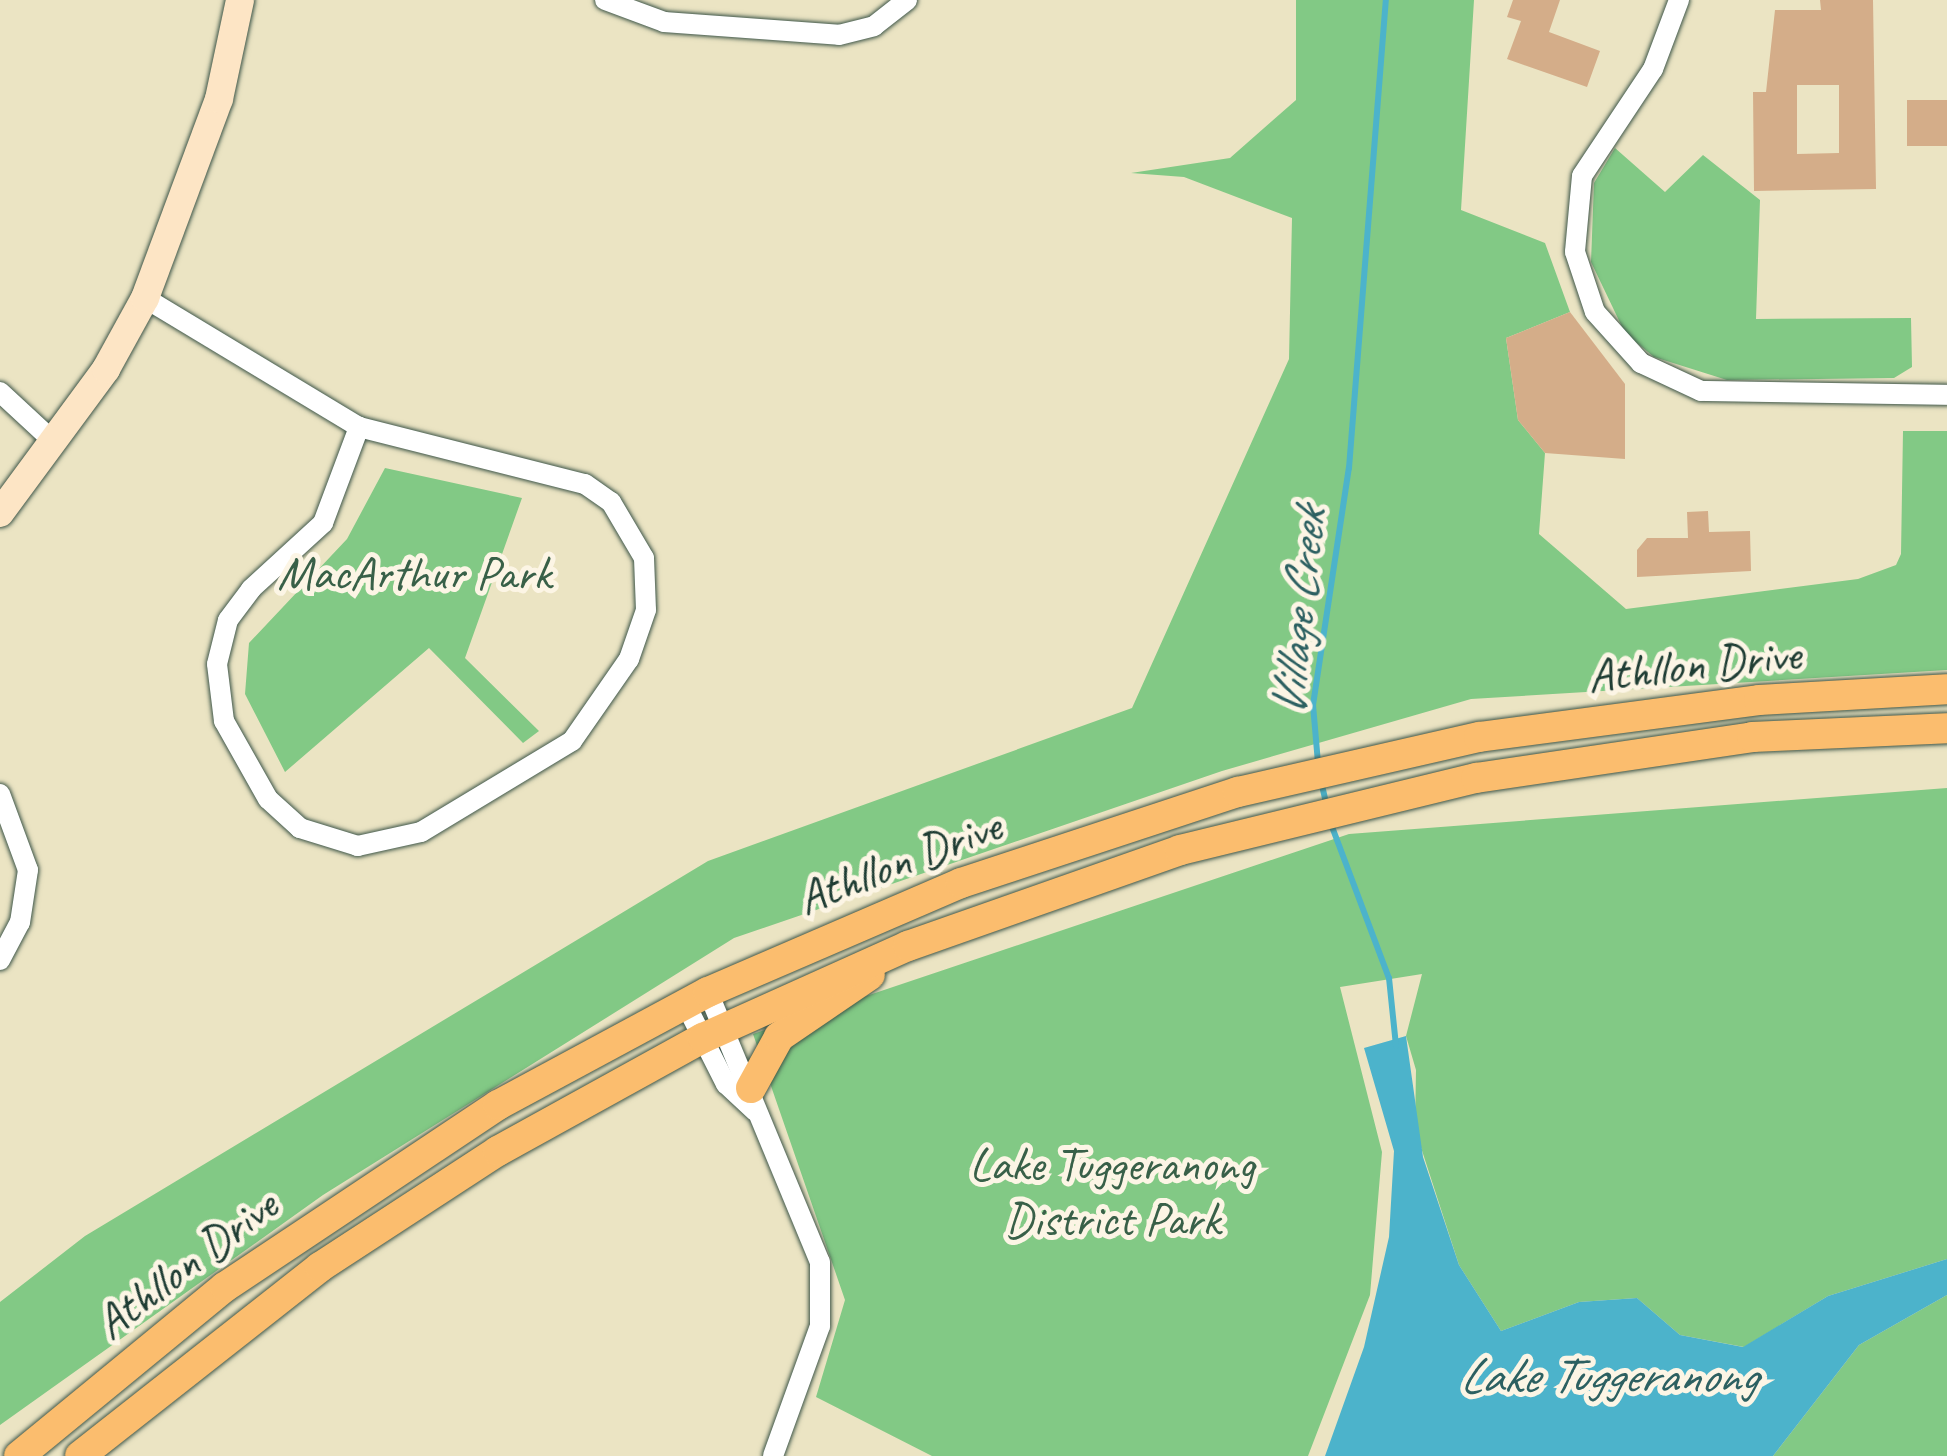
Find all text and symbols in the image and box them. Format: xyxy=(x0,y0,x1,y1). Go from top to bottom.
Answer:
water label: Village Creek xyxy=(1257,506,1339,720)
park label: MacArthur Park xyxy=(277,545,551,603)
street label: Athllon Drive xyxy=(1584,625,1804,705)
street label: Athllon Drive xyxy=(789,797,1009,927)
park label: Lake Tuggeranong District Park xyxy=(969,1135,1255,1248)
street label: Athllon Drive xyxy=(83,1176,289,1352)
water label: Lake Tuggeranong xyxy=(1459,1346,1757,1406)

